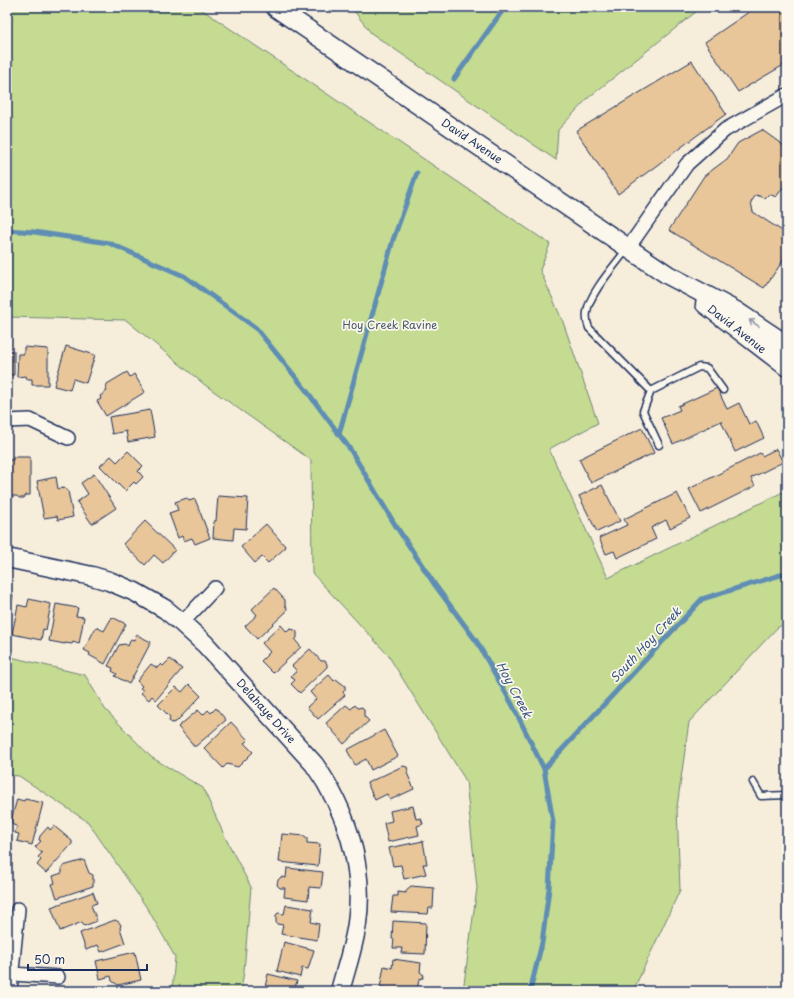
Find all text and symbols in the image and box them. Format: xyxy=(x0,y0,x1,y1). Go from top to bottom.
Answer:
street label: David Avenue xyxy=(438,114,506,167)
street label: David Avenue xyxy=(704,300,770,357)
park label: Hoy Creek Ravine xyxy=(342,316,438,333)
one-way arrow xyxy=(749,319,760,327)
water label: South Hoy Creek xyxy=(606,602,685,686)
water label: Hoy Creek xyxy=(492,658,538,722)
street label: Delahaye Drive xyxy=(233,675,300,747)
scale bar xyxy=(28,946,147,972)
text: 50 m xyxy=(34,950,65,968)

